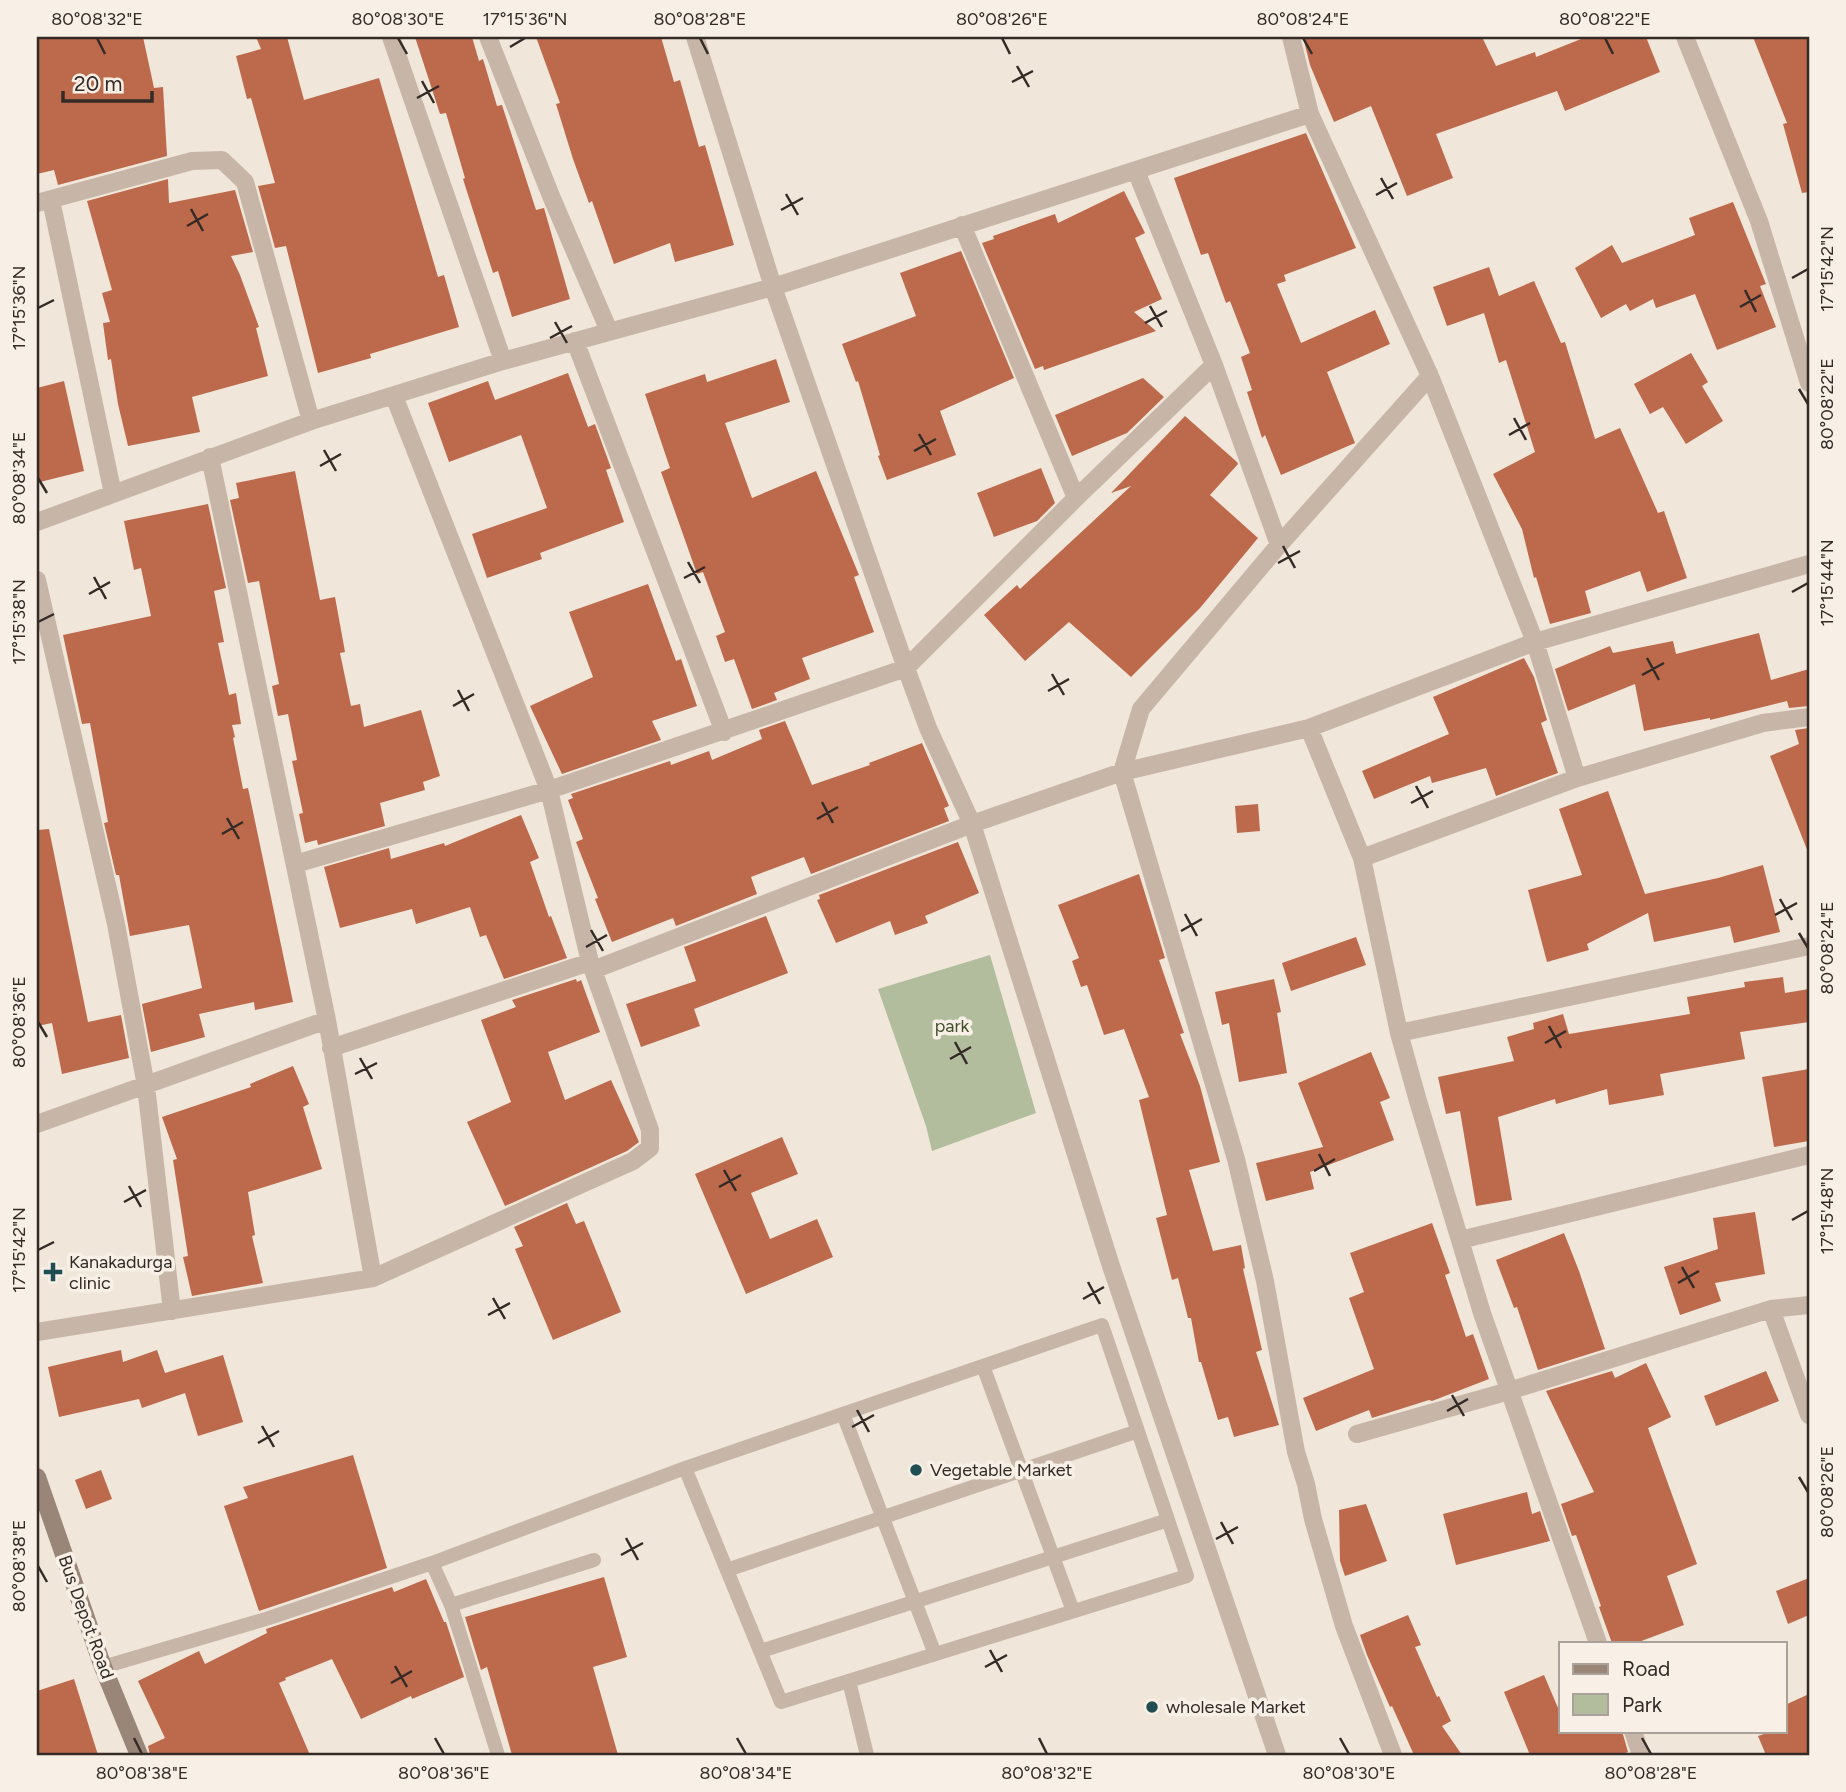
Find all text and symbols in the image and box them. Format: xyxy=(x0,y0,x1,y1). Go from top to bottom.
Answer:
text: 80°08'32"E xyxy=(51,8,143,30)
text: 80°08'30"E xyxy=(351,8,445,30)
text: 17°15'36"N xyxy=(483,8,567,30)
text: 80°08'28"E xyxy=(654,8,746,30)
text: 80°08'26"E xyxy=(956,8,1048,30)
text: 80°08'24"E xyxy=(1256,8,1350,30)
text: 80°08'22"E xyxy=(1559,8,1651,30)
scale bar xyxy=(63,60,152,104)
text: 20 m xyxy=(74,71,122,96)
text: 17°15'42"N xyxy=(1816,226,1838,312)
text: 17°15'36"N xyxy=(8,266,30,350)
text: 80°08'22"E xyxy=(1816,358,1838,450)
text: 80°08'34"E xyxy=(8,432,30,524)
text: 17°15'44"N xyxy=(1816,539,1838,627)
text: 17°15'38"N xyxy=(8,579,30,665)
text: 80°08'24"E xyxy=(1816,901,1838,995)
text: 80°08'36"E xyxy=(8,976,30,1068)
park label: park xyxy=(935,1015,970,1037)
text: 17°15'48"N xyxy=(1816,1167,1838,1255)
text: 17°15'42"N xyxy=(8,1207,30,1293)
place label: Kanakadurga clinic xyxy=(69,1251,172,1294)
marker: Kanakadurga clinic xyxy=(43,1262,63,1282)
text: 80°08'26"E xyxy=(1816,1446,1838,1538)
place label: Vegetable Market xyxy=(930,1459,1073,1481)
marker: Vegetable Market xyxy=(908,1462,924,1478)
text: 80°08'38"E xyxy=(8,1520,30,1612)
street label: Bus Depot Road xyxy=(53,1552,119,1682)
legend xyxy=(1559,1642,1786,1732)
text: Road xyxy=(1622,1656,1670,1681)
text: Park xyxy=(1622,1692,1663,1717)
place label: wholesale Market xyxy=(1166,1696,1306,1718)
marker: wholesale Market xyxy=(1144,1699,1160,1715)
text: 80°08'38"E xyxy=(96,1762,188,1784)
text: 80°08'36"E xyxy=(398,1762,490,1784)
text: 80°08'34"E xyxy=(700,1762,792,1784)
text: 80°08'32"E xyxy=(1001,1762,1093,1784)
text: 80°08'30"E xyxy=(1302,1762,1396,1784)
text: 80°08'28"E xyxy=(1605,1762,1697,1784)

